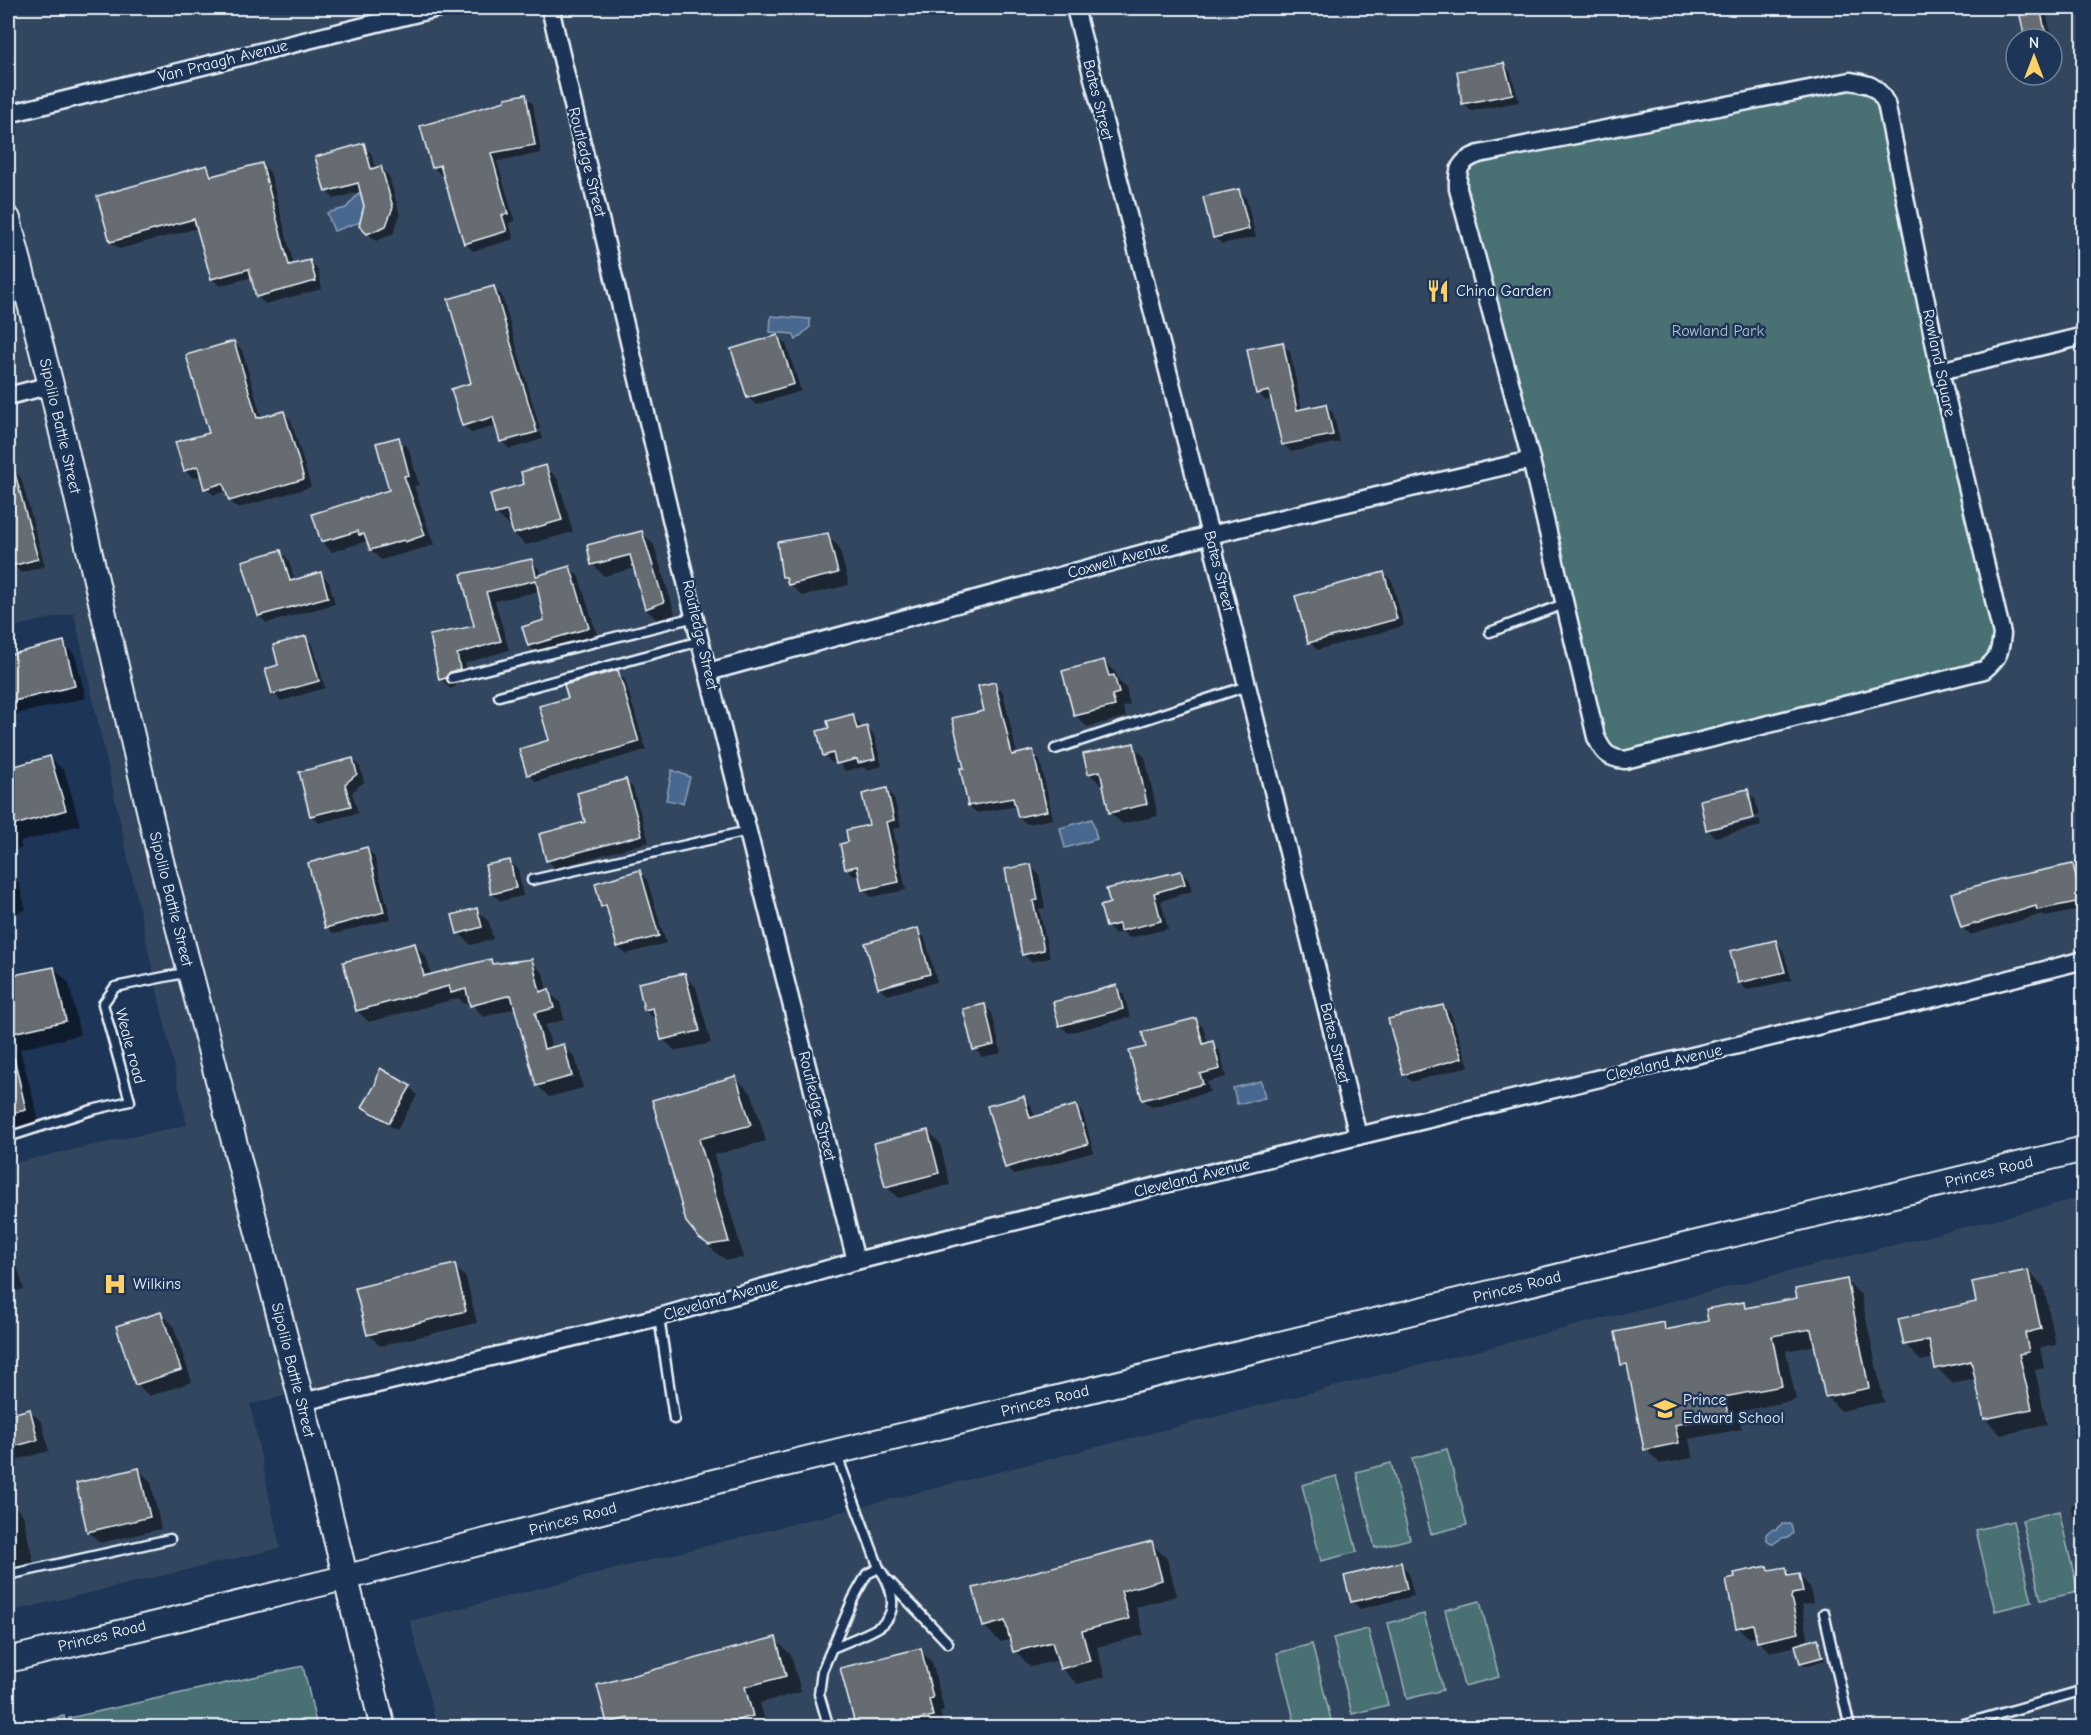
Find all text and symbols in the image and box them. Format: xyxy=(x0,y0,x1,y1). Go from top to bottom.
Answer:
north arrow xyxy=(2004,27,2064,87)
text: N xyxy=(2029,34,2039,52)
street label: Van Praagh Avenue xyxy=(156,36,290,86)
street label: Bates Street xyxy=(1079,58,1117,143)
street label: Routledge Street xyxy=(565,105,609,219)
restaurant icon: China Garden xyxy=(1425,278,1451,304)
place label: China Garden xyxy=(1456,282,1551,300)
street label: Rowland Square xyxy=(1919,308,1959,418)
park label: Rowland Park xyxy=(1672,322,1764,340)
street label: Sipolilo Battle Street xyxy=(36,357,84,496)
street label: Bates Street xyxy=(1200,529,1238,614)
street label: Coxwell Avenue xyxy=(1066,538,1170,582)
street label: Routledge Street xyxy=(679,578,722,692)
street label: Sipolilo Battle Street xyxy=(146,830,197,969)
street label: Bates Street xyxy=(1316,1001,1354,1086)
street label: Weale road xyxy=(111,1006,149,1086)
street label: Cleveland Avenue xyxy=(1604,1041,1724,1085)
street label: Routledge Street xyxy=(795,1049,839,1163)
street label: Princes Road xyxy=(1943,1152,2035,1192)
street label: Cleveland Avenue xyxy=(1132,1155,1252,1201)
street label: Princes Road xyxy=(1471,1267,1563,1307)
hospital icon: Wilkins xyxy=(102,1271,128,1297)
street label: Cleveland Avenue xyxy=(661,1274,781,1324)
place label: Wilkins xyxy=(133,1275,181,1293)
street label: Sipolilo Battle Street xyxy=(268,1301,319,1440)
street label: Princes Road xyxy=(999,1381,1091,1421)
place label: Prince Edward School xyxy=(1683,1391,1784,1427)
school or university icon: Prince Edward School xyxy=(1652,1396,1678,1422)
street label: Princes Road xyxy=(527,1499,619,1539)
street label: Princes Road xyxy=(56,1616,148,1656)

